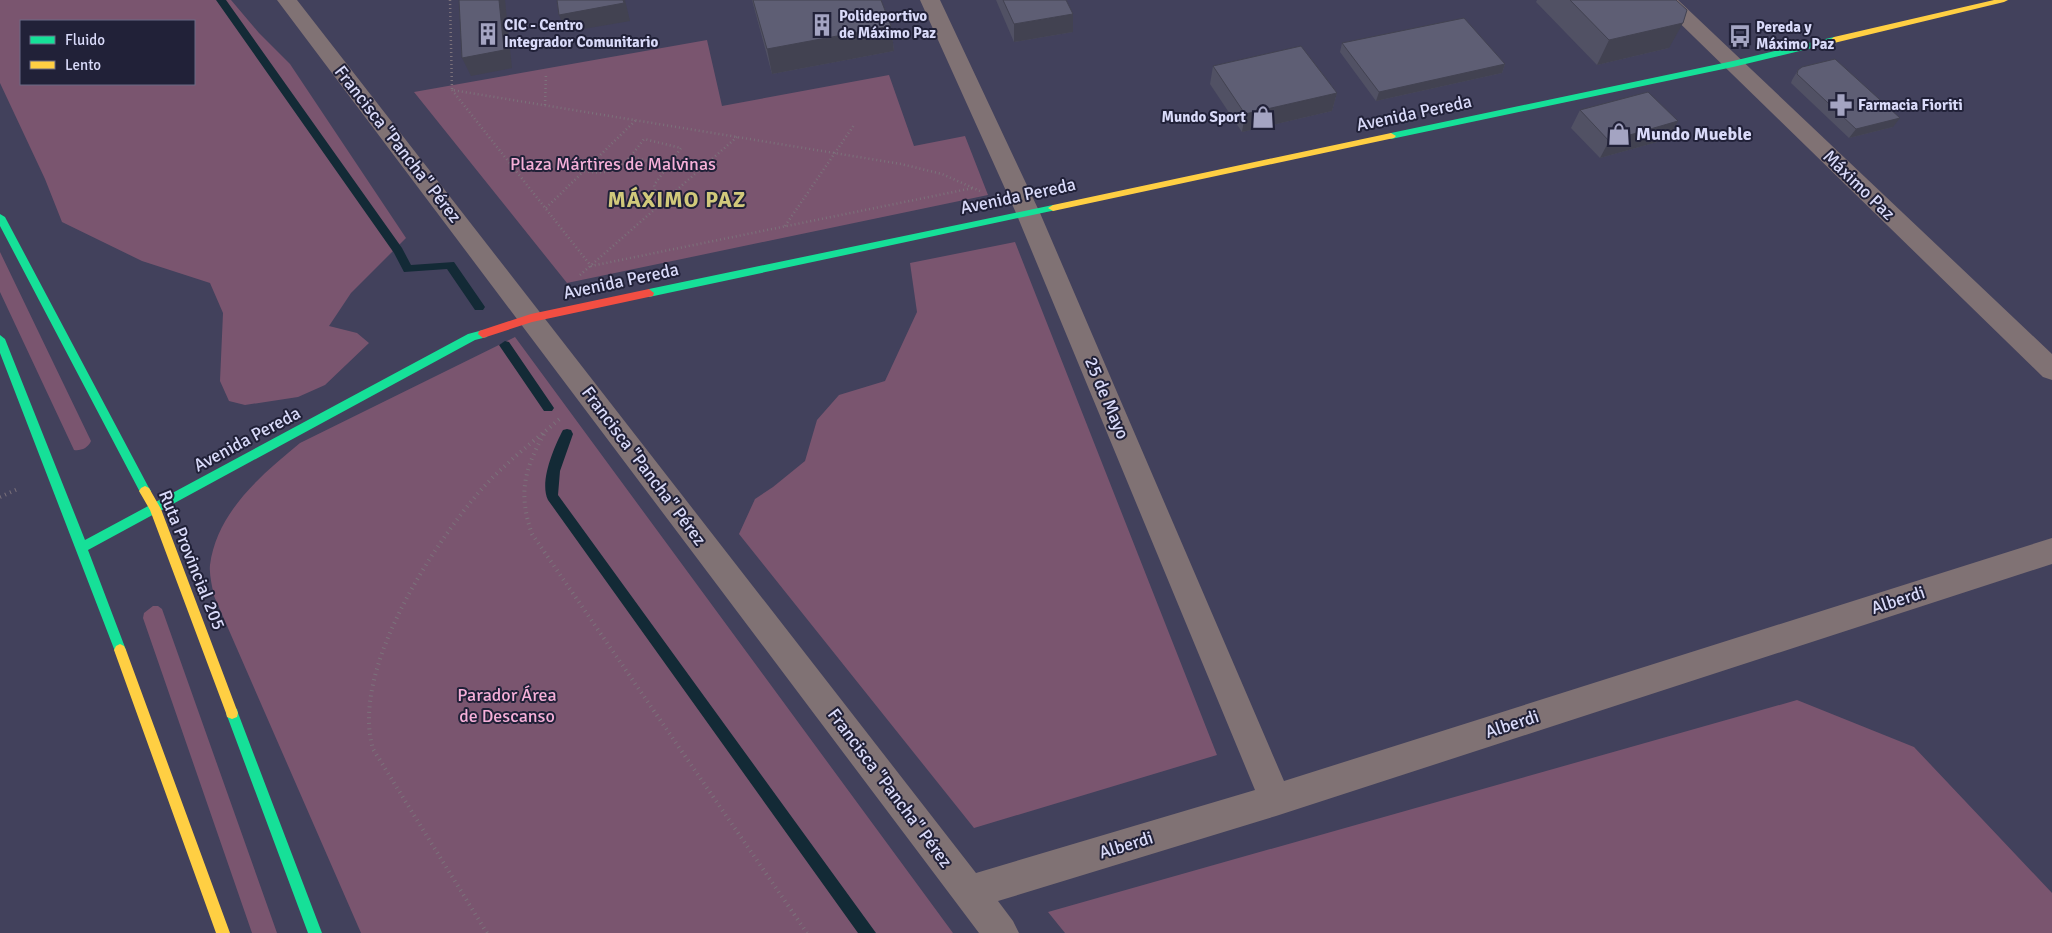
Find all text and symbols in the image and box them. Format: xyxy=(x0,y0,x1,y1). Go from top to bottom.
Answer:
place label: Polideportivo de Máximo Paz xyxy=(839,7,936,42)
building icon: Polideportivo de Máximo Paz xyxy=(809,12,835,38)
place label: CIC - Centro Integrador Comunitario xyxy=(504,16,658,51)
place label: Pereda y Máximo Paz xyxy=(1756,18,1834,53)
legend xyxy=(20,20,195,85)
building icon: CIC - Centro Integrador Comunitario xyxy=(475,21,501,47)
bus stop icon: Pereda y Máximo Paz xyxy=(1727,23,1753,49)
text: Fluido xyxy=(65,31,105,49)
text: Lento xyxy=(65,56,101,74)
street label: Francisca "Pancha" Pérez xyxy=(330,61,466,227)
street label: Avenida Pereda xyxy=(1354,90,1474,136)
pharmacy icon: Farmacia Fioriti xyxy=(1828,92,1854,118)
place label: Farmacia Fioriti xyxy=(1858,96,1963,114)
shop icon: Mundo Sport xyxy=(1250,104,1276,130)
place label: Mundo Sport xyxy=(1161,108,1246,126)
shop icon: Mundo Mueble xyxy=(1606,121,1632,147)
place label: Mundo Mueble xyxy=(1636,123,1752,145)
street label: Máximo Paz xyxy=(1818,145,1900,225)
park label: Plaza Mártires de Malvinas xyxy=(510,153,716,175)
street label: Avenida Pereda xyxy=(958,173,1078,219)
district label: MÁXIMO PAZ xyxy=(607,186,747,213)
street label: Avenida Pereda xyxy=(561,258,681,304)
street label: 25 de Mayo xyxy=(1080,354,1134,442)
street label: Francisca "Pancha" Pérez xyxy=(577,382,711,550)
street label: Avenida Pereda xyxy=(190,402,304,476)
street label: Ruta Provincial 205 xyxy=(154,487,230,633)
street label: Alberdi xyxy=(1868,581,1928,619)
park label: Parador Área de Descanso xyxy=(457,684,557,727)
street label: Francisca "Pancha" Pérez xyxy=(823,704,957,872)
street label: Alberdi xyxy=(1482,705,1542,743)
street label: Alberdi xyxy=(1096,826,1156,864)

